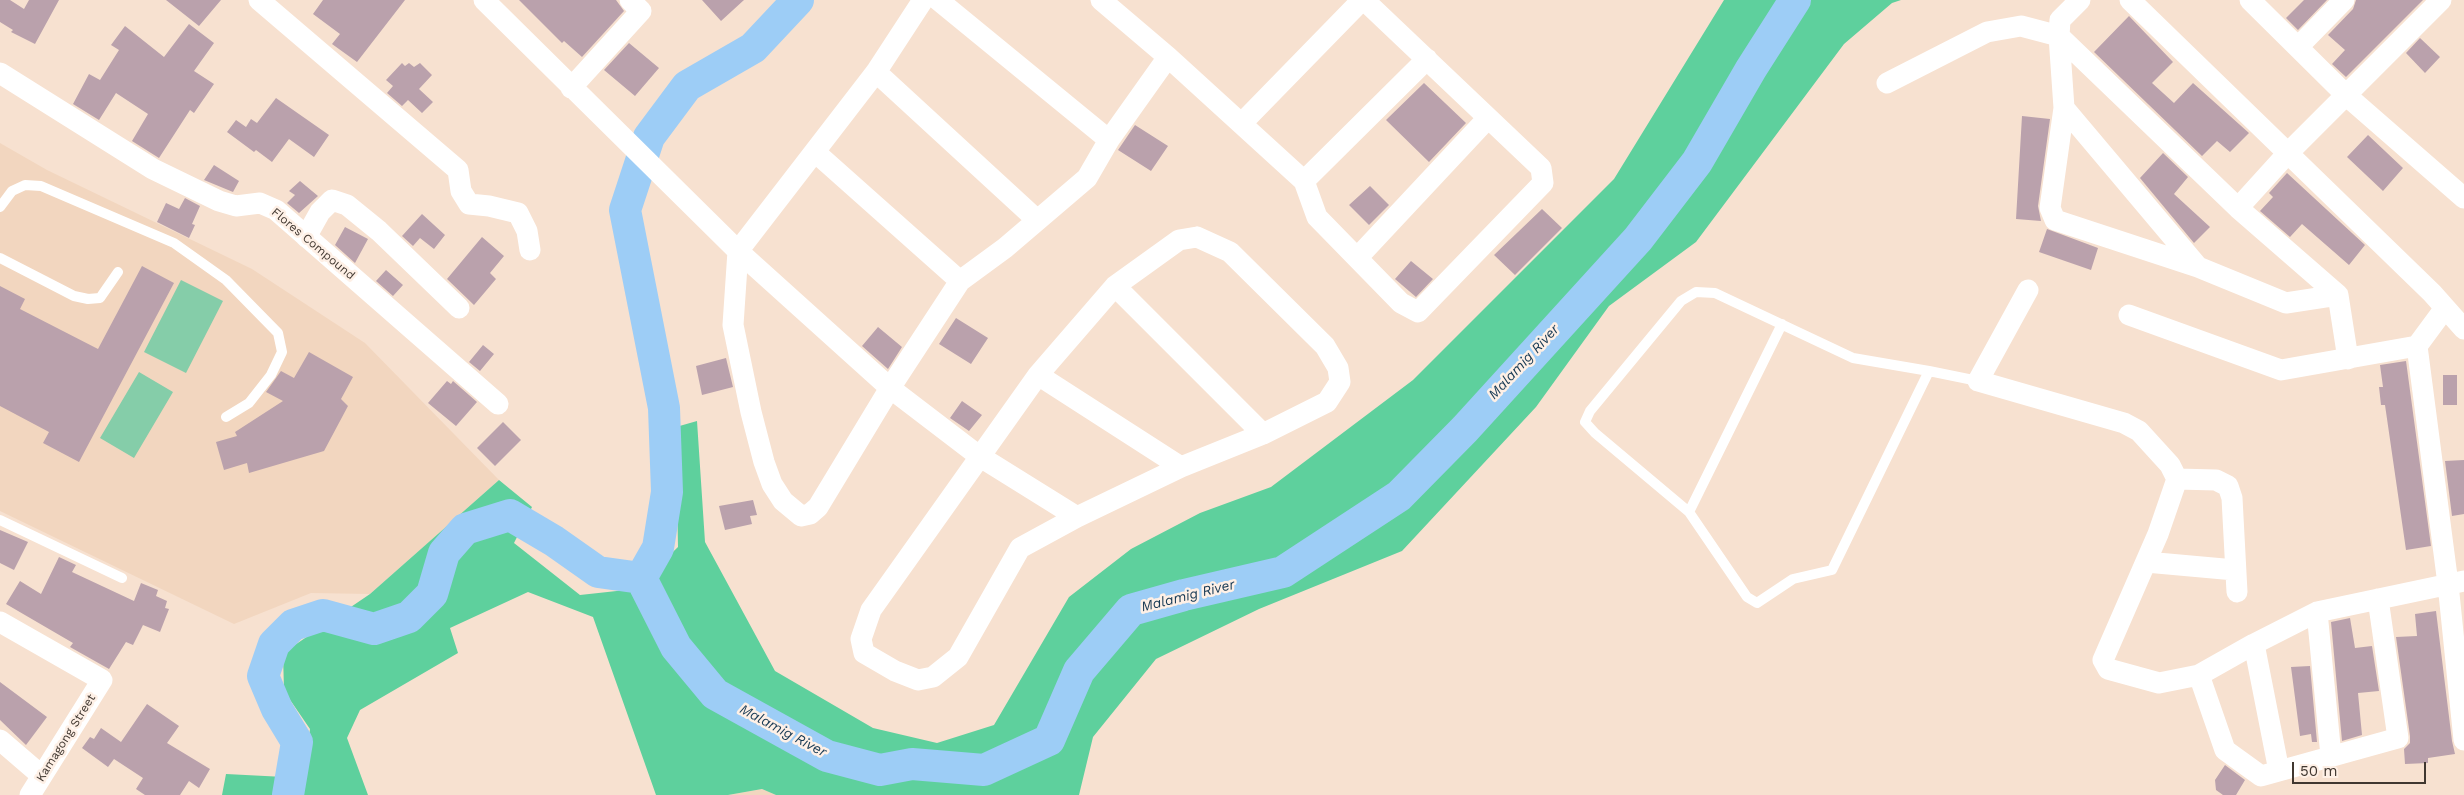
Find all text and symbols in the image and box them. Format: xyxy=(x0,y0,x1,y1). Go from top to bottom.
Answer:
street label: Flores Compound xyxy=(268,205,358,283)
water label: Malamig River xyxy=(1485,321,1563,403)
water label: Malamig River xyxy=(1139,576,1237,616)
street label: Kamagong Street xyxy=(33,692,99,784)
water label: Malamig River xyxy=(737,701,829,761)
scale bar xyxy=(2294,752,2428,784)
text: 50 m xyxy=(2300,762,2337,780)

